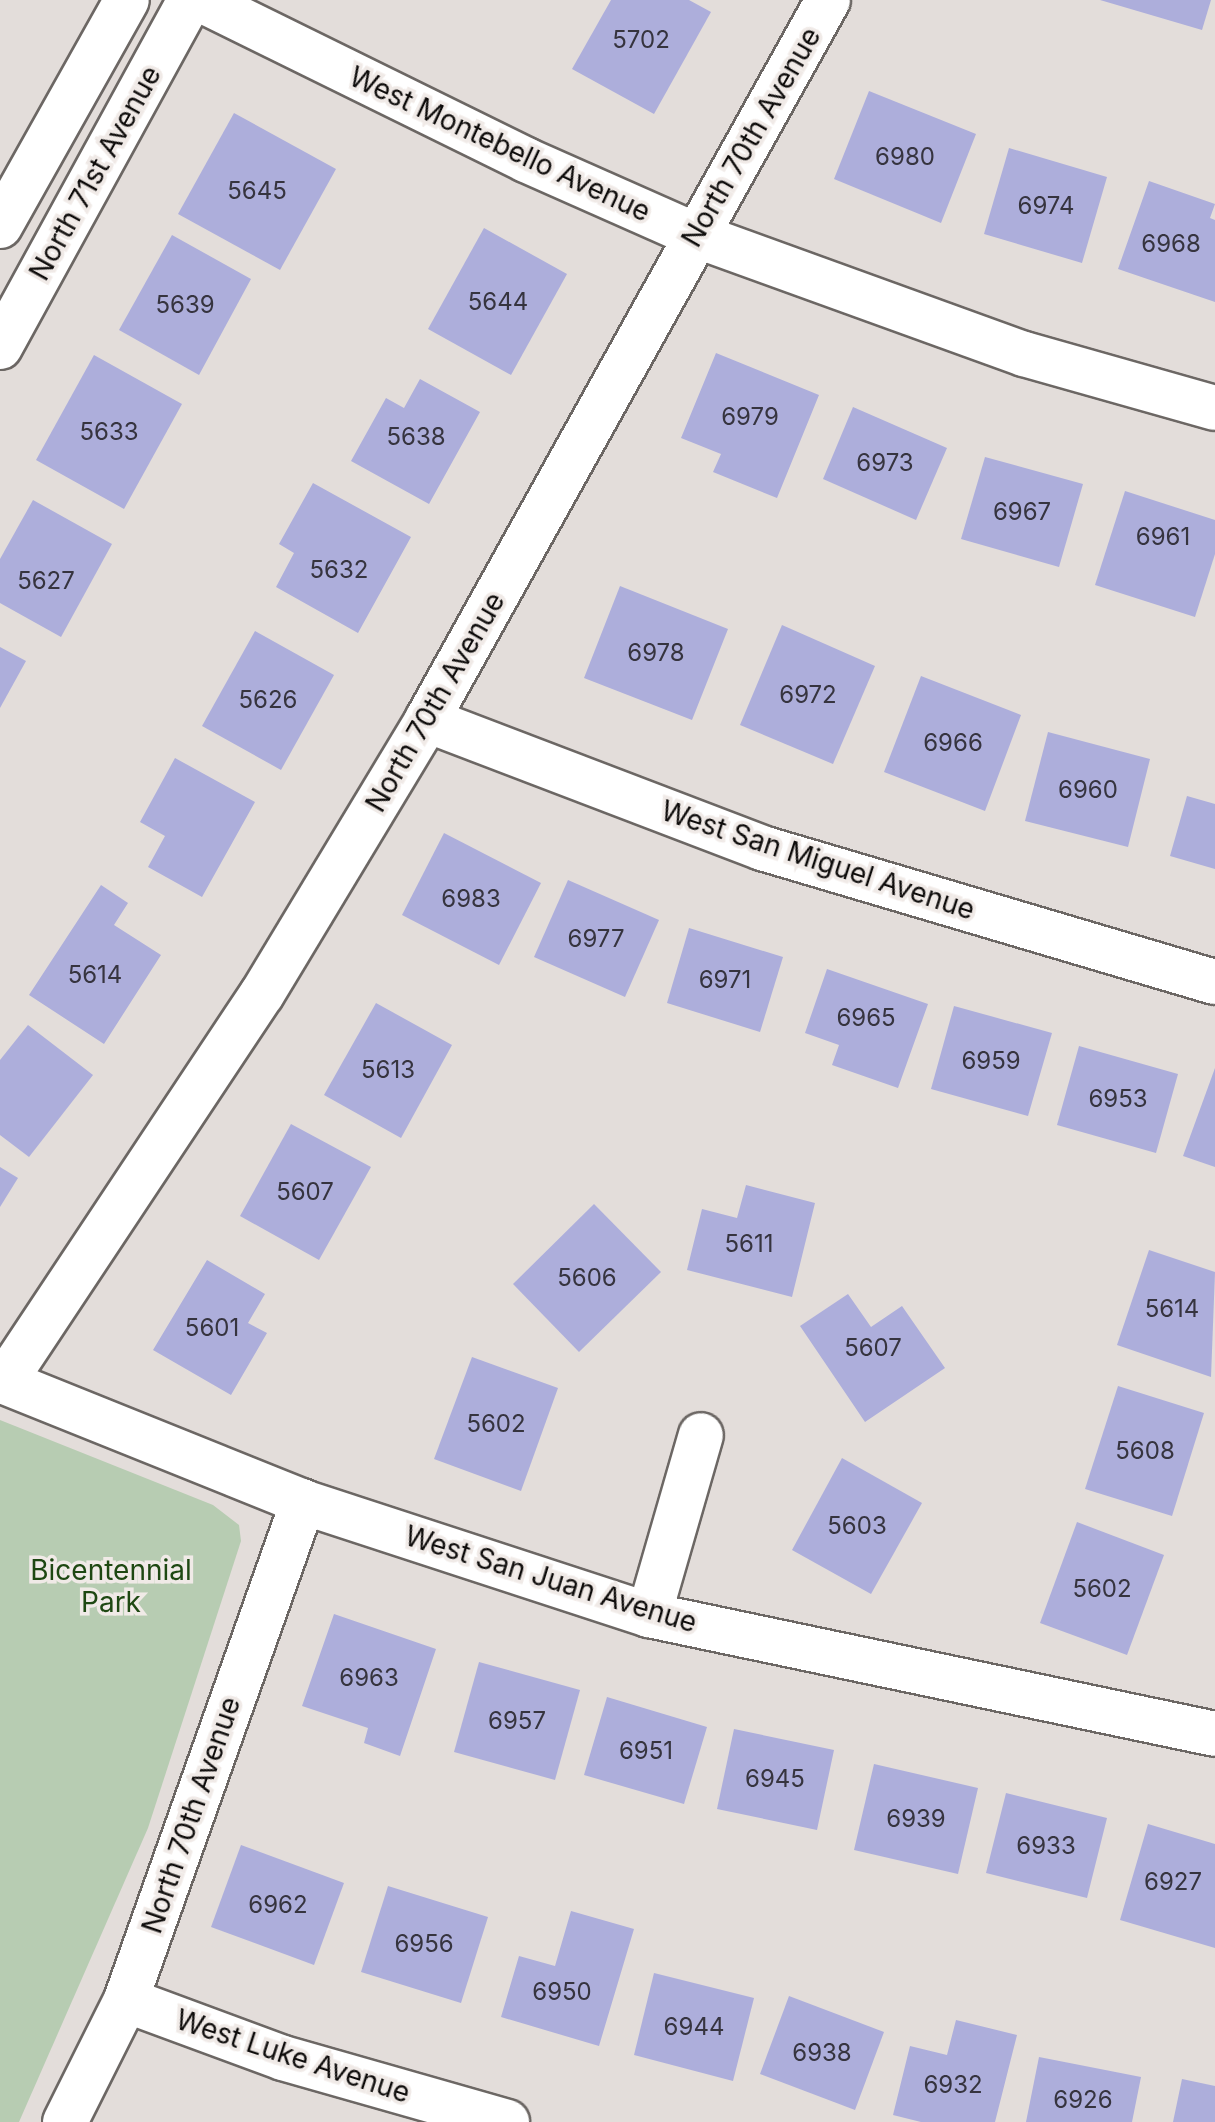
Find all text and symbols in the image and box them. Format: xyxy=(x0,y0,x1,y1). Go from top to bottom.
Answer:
street label: North 70th Avenue xyxy=(674,21,828,253)
house number: 5702 xyxy=(612,26,670,54)
street label: West Montebello Avenue xyxy=(344,59,656,229)
street label: North 71st Avenue xyxy=(22,60,168,286)
house number: 6980 xyxy=(875,143,935,171)
house number: 5645 xyxy=(227,177,287,205)
house number: 6974 xyxy=(1018,192,1074,220)
house number: 6968 xyxy=(1141,230,1201,258)
house number: 5644 xyxy=(468,288,528,316)
house number: 5639 xyxy=(155,291,215,319)
house number: 6979 xyxy=(721,403,779,431)
house number: 5633 xyxy=(79,418,139,446)
house number: 5638 xyxy=(386,423,446,451)
house number: 6973 xyxy=(856,449,914,477)
house number: 6967 xyxy=(993,498,1051,526)
house number: 6961 xyxy=(1136,523,1190,551)
house number: 5632 xyxy=(310,556,368,584)
house number: 5627 xyxy=(17,567,75,595)
street label: North 70th Avenue xyxy=(358,586,512,818)
house number: 6978 xyxy=(627,639,685,667)
house number: 6972 xyxy=(779,681,837,709)
house number: 5626 xyxy=(239,686,297,714)
house number: 6966 xyxy=(923,729,983,757)
house number: 6960 xyxy=(1058,776,1118,804)
street label: West San Miguel Avenue xyxy=(657,793,979,927)
house number: 6983 xyxy=(441,885,501,913)
house number: 6977 xyxy=(568,925,624,953)
house number: 5614 xyxy=(68,961,122,989)
house number: 6971 xyxy=(699,966,751,994)
house number: 6965 xyxy=(836,1004,896,1032)
house number: 6959 xyxy=(961,1047,1021,1075)
house number: 5613 xyxy=(361,1056,415,1084)
house number: 6953 xyxy=(1088,1085,1148,1113)
house number: 5607 xyxy=(276,1178,334,1206)
house number: 5611 xyxy=(725,1230,773,1258)
house number: 5606 xyxy=(557,1264,617,1292)
house number: 5614 xyxy=(1145,1295,1199,1323)
house number: 5601 xyxy=(185,1314,239,1342)
house number: 5607 xyxy=(844,1334,902,1362)
house number: 5602 xyxy=(466,1410,526,1438)
house number: 5608 xyxy=(1115,1437,1175,1465)
house number: 5603 xyxy=(827,1512,887,1540)
street label: West San Juan Avenue xyxy=(401,1519,701,1639)
park label: Bicentennial Park xyxy=(30,1553,192,1619)
house number: 5602 xyxy=(1072,1575,1132,1603)
house number: 6963 xyxy=(339,1664,399,1692)
street label: North 70th Avenue xyxy=(135,1692,247,1938)
house number: 6957 xyxy=(488,1707,546,1735)
house number: 6951 xyxy=(619,1737,673,1765)
house number: 6945 xyxy=(745,1765,805,1793)
house number: 6939 xyxy=(886,1805,946,1833)
house number: 6933 xyxy=(1016,1832,1076,1860)
house number: 6927 xyxy=(1144,1868,1202,1896)
house number: 6962 xyxy=(248,1891,308,1919)
house number: 6956 xyxy=(394,1930,454,1958)
house number: 6950 xyxy=(532,1978,592,2006)
street label: West Luke Avenue xyxy=(172,2002,414,2110)
house number: 6944 xyxy=(664,2013,724,2041)
house number: 6938 xyxy=(792,2039,852,2067)
house number: 6932 xyxy=(923,2071,983,2099)
house number: 6926 xyxy=(1053,2086,1113,2114)

